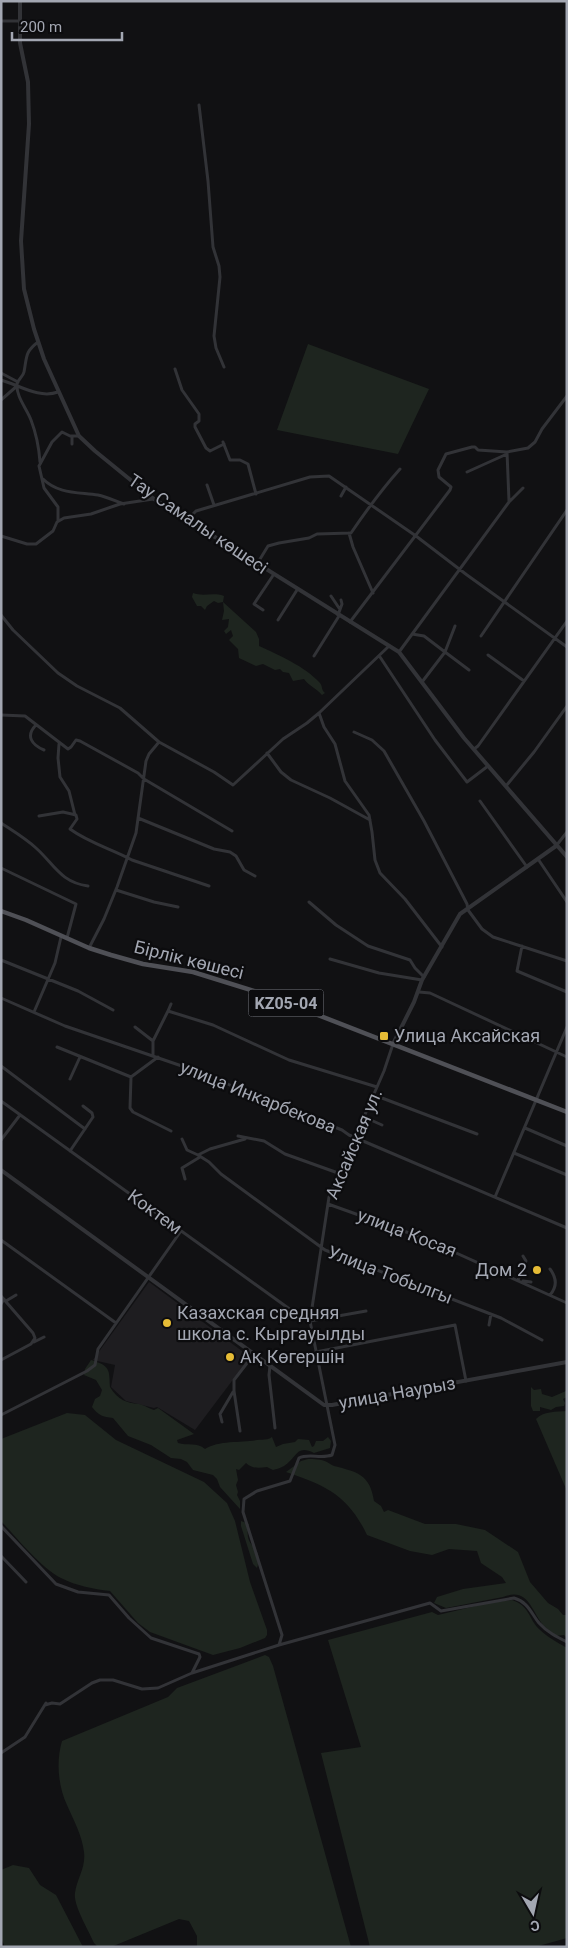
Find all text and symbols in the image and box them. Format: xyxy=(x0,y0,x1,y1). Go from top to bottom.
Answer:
scale bar xyxy=(12,10,122,42)
text: 200 m xyxy=(20,18,62,36)
street label: Тау Самалы көшесі xyxy=(125,469,272,578)
street label: Бірлік көшесі xyxy=(132,936,246,983)
road number: KZ05-04 xyxy=(248,990,324,1016)
place label: Улица Аксайская xyxy=(394,1025,540,1046)
marker: Улица Аксайская xyxy=(378,1030,390,1042)
street label: улица Инкарбекова xyxy=(177,1056,339,1137)
street label: Аксайская ул. xyxy=(321,1086,386,1202)
street label: Коктем xyxy=(124,1185,187,1238)
street label: улица Косая xyxy=(355,1204,460,1261)
street label: Улица Тобылгы xyxy=(325,1241,456,1308)
place label: Дом 2 xyxy=(475,1259,527,1280)
marker: Дом 2 xyxy=(531,1264,543,1276)
place label: Казахская средняя школа с. Кыргауылды xyxy=(177,1302,365,1344)
marker: Казахская средняя школа с. Кыргауылды xyxy=(161,1317,173,1329)
place label: Ақ Көгершін xyxy=(240,1346,345,1367)
marker: Ақ Көгершін xyxy=(224,1351,236,1363)
street label: улица Наурыз xyxy=(337,1372,457,1413)
north arrow xyxy=(508,1888,558,1938)
text: С xyxy=(529,1917,541,1934)

